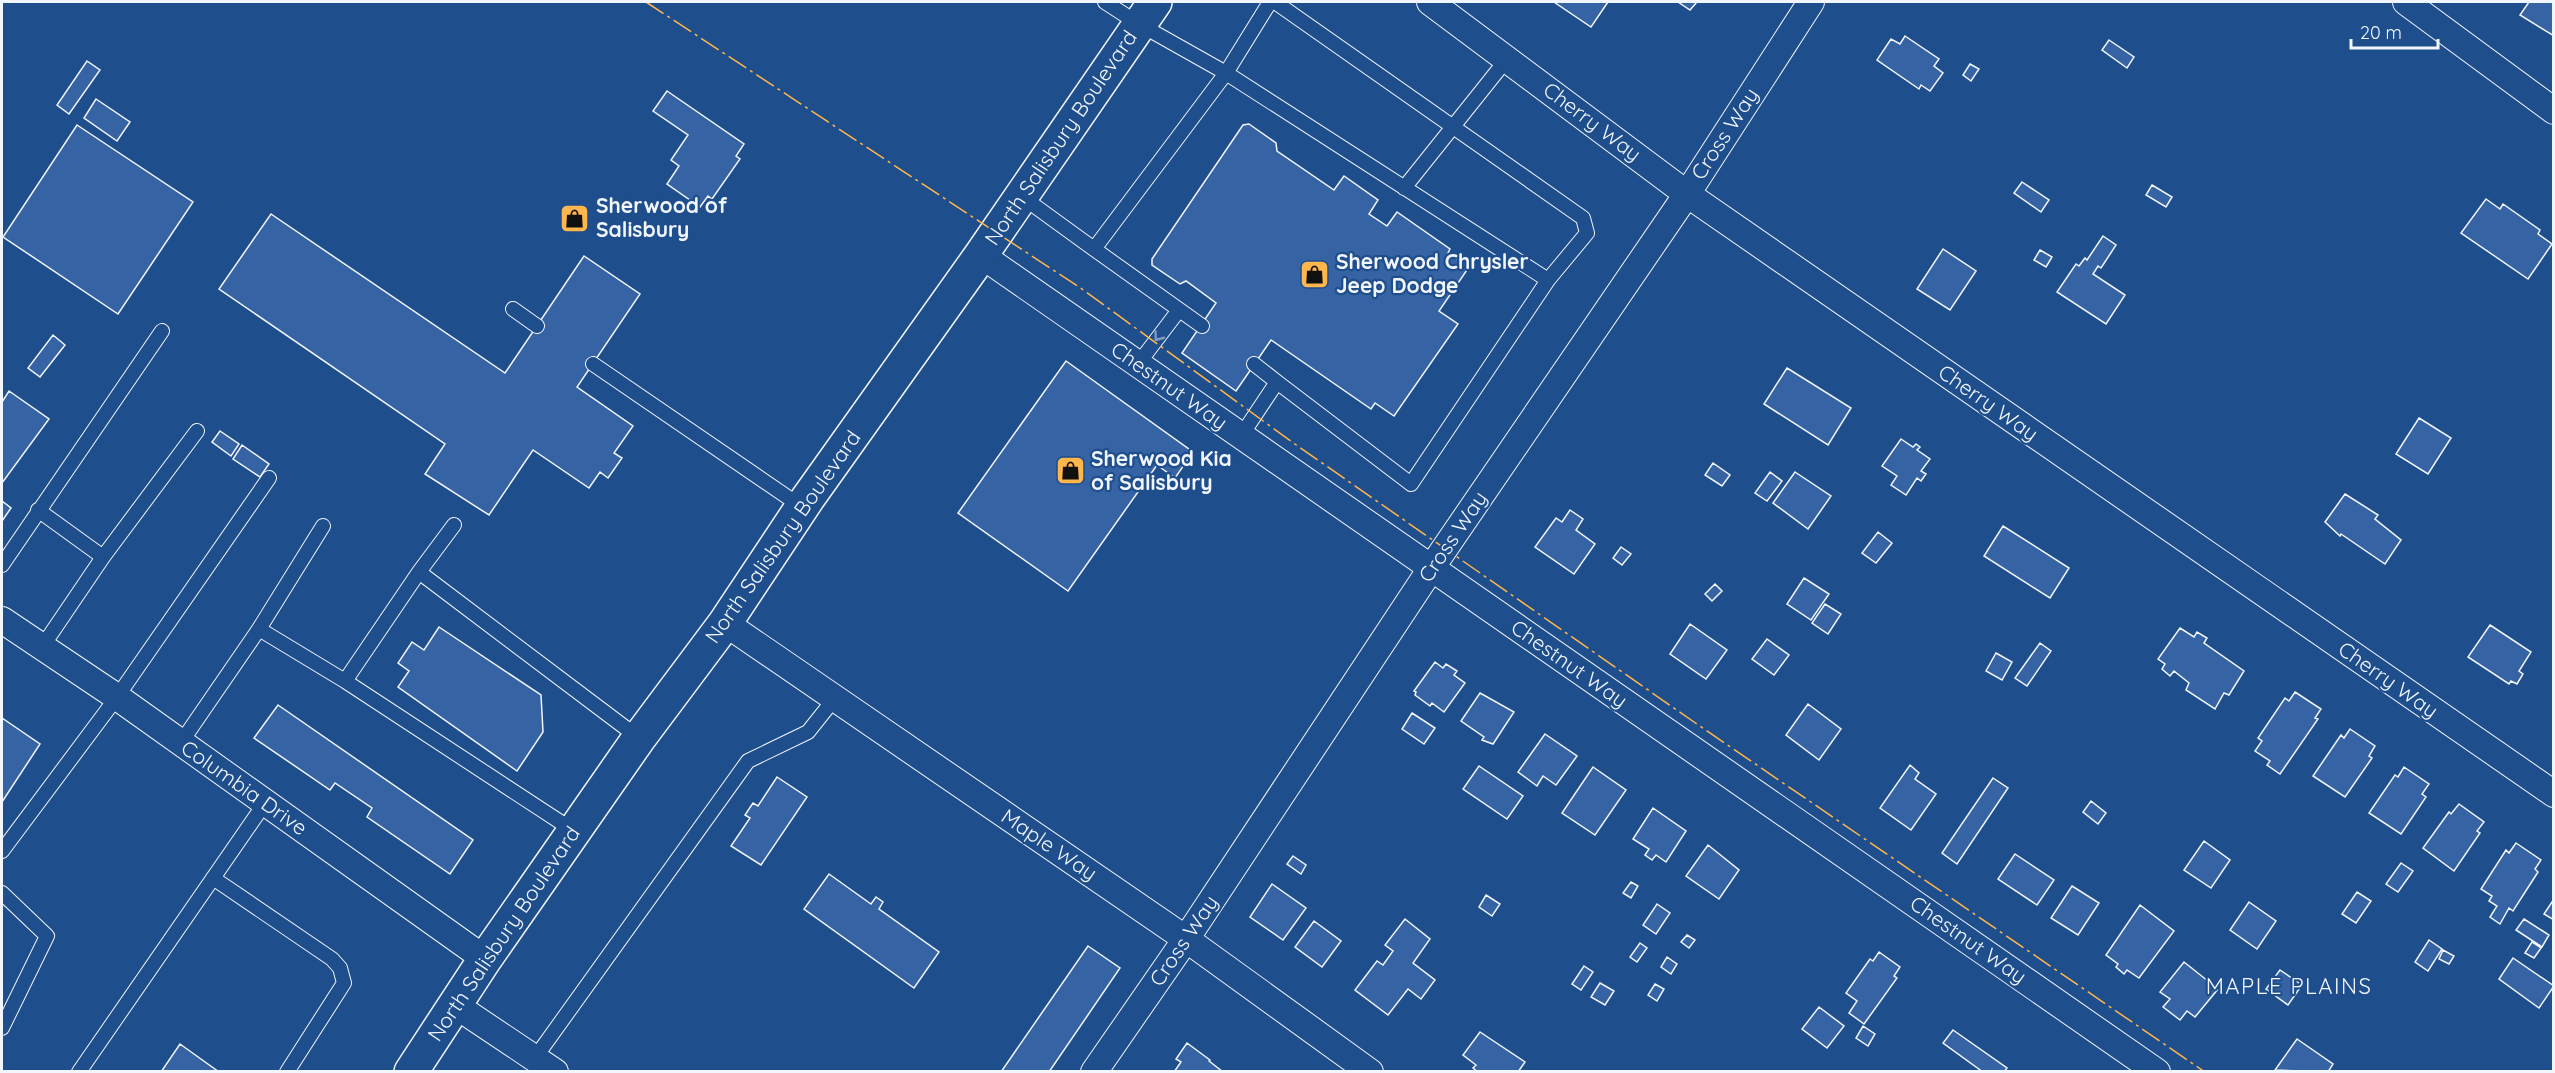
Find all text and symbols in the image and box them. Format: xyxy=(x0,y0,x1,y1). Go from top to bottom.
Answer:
scale bar xyxy=(2351,12,2438,50)
text: 20 m xyxy=(2360,21,2402,44)
street label: North Salisbury Boulevard xyxy=(978,25,1142,250)
street label: Cherry Way xyxy=(1538,76,1647,167)
street label: Cross Way xyxy=(1685,83,1763,184)
place label: Sherwood of Salisbury xyxy=(596,192,728,242)
shop icon: Sherwood of Salisbury xyxy=(559,202,591,234)
place label: Sherwood Chrysler Jeep Dodge xyxy=(1336,248,1529,298)
shop icon: Sherwood Chrysler Jeep Dodge xyxy=(1299,258,1331,290)
one-way arrow xyxy=(1154,330,1165,341)
street label: Chestnut Way xyxy=(1106,335,1233,435)
street label: Cherry Way xyxy=(1934,358,2044,446)
street label: North Salisbury Boulevard xyxy=(699,425,866,648)
place label: Sherwood Kia of Salisbury xyxy=(1091,445,1232,495)
shop icon: Sherwood Kia of Salisbury xyxy=(1054,455,1086,487)
street label: Cross Way xyxy=(1412,486,1492,587)
street label: Chestnut Way xyxy=(1506,613,1633,713)
street label: Cherry Way xyxy=(2334,635,2444,723)
street label: Columbia Drive xyxy=(176,734,313,840)
street label: Maple Way xyxy=(997,803,1102,886)
street label: North Salisbury Boulevard xyxy=(421,821,585,1046)
street label: Chestnut Way xyxy=(1905,889,2032,989)
street label: Cross Way xyxy=(1143,890,1223,991)
district label: MAPLE PLAINS xyxy=(2206,972,2372,1000)

